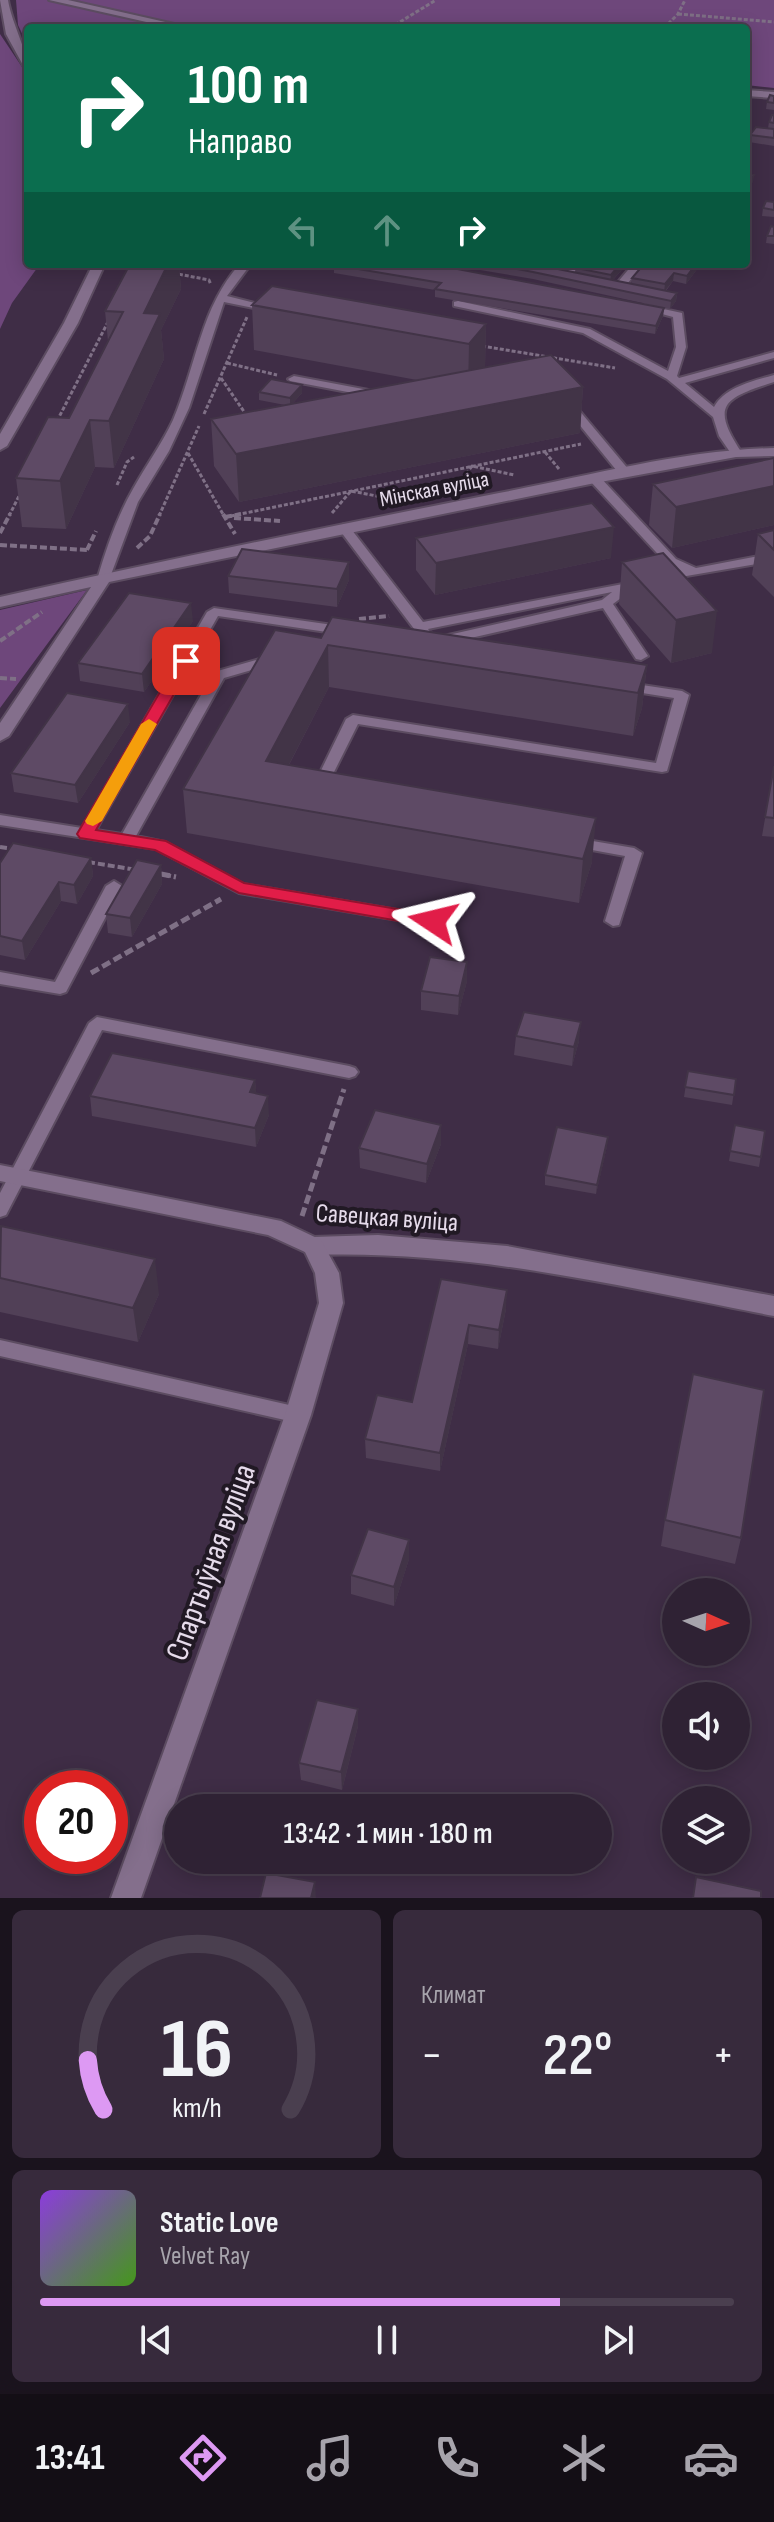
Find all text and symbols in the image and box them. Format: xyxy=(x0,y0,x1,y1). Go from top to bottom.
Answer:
text: 100 m xyxy=(188,53,309,120)
icon: right xyxy=(56,56,160,160)
text: Направо xyxy=(188,121,292,164)
icon: left xyxy=(281,208,325,252)
icon: ahead xyxy=(365,208,409,252)
icon: right xyxy=(449,208,493,252)
street label: Мінская вуліца xyxy=(378,466,491,513)
pin xyxy=(152,627,220,695)
icon: arrive xyxy=(164,639,208,683)
position arrow xyxy=(391,879,475,963)
street label: Савецкая вуліца xyxy=(315,1198,459,1239)
street label: Спартыўная вуліца xyxy=(158,1459,265,1666)
north arrow xyxy=(662,1578,750,1666)
map controls xyxy=(662,1578,750,1874)
button: sound xyxy=(662,1682,750,1770)
speed limit sign: 20 xyxy=(24,1770,128,1874)
button: layers xyxy=(662,1786,750,1874)
text: 13:42 · 1 мин · 180 m xyxy=(283,1816,493,1852)
text: Климат xyxy=(421,1980,485,2011)
text: 16 xyxy=(161,2001,232,2101)
text: 22° xyxy=(543,2020,612,2092)
text: − xyxy=(421,2029,443,2082)
text: + xyxy=(712,2029,734,2082)
text: km/h xyxy=(172,2091,221,2126)
text: Static Love xyxy=(160,2205,279,2241)
text: Velvet Ray xyxy=(160,2241,250,2272)
icon: previous xyxy=(134,2318,178,2362)
icon: pause xyxy=(365,2318,409,2362)
icon: next xyxy=(596,2318,640,2362)
icon: directions xyxy=(175,2430,231,2486)
icon: music xyxy=(302,2430,358,2486)
icon: phone xyxy=(429,2430,485,2486)
icon: climate xyxy=(556,2430,612,2486)
icon: car xyxy=(683,2430,739,2486)
text: 13:41 xyxy=(35,2437,105,2480)

